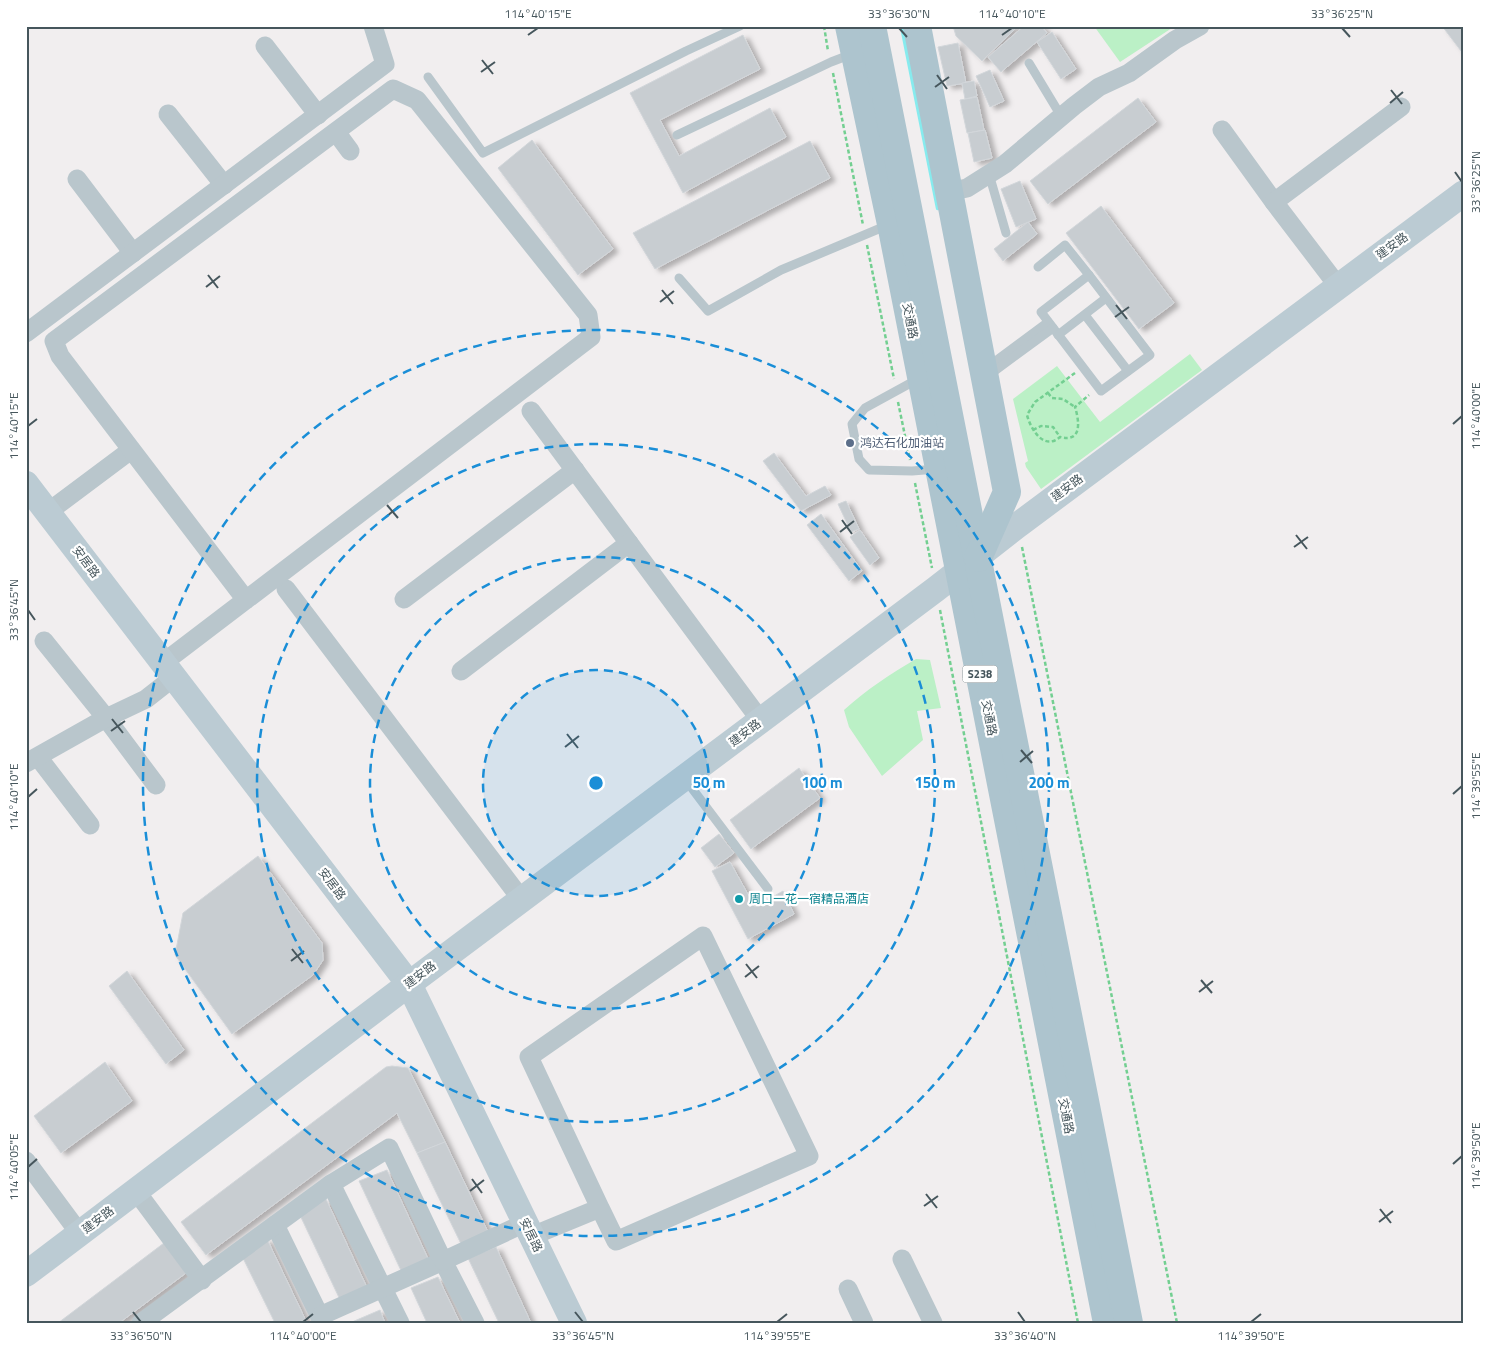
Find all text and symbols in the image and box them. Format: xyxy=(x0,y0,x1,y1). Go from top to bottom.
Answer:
text: 114°40'15"E xyxy=(504,4,572,23)
text: 33°36'30"N xyxy=(868,4,930,23)
text: 114°40'10"E xyxy=(978,4,1046,23)
text: 33°36'25"N xyxy=(1311,4,1373,23)
text: 33°36'25"N xyxy=(1466,151,1485,213)
street label: 建安路 xyxy=(1372,227,1412,264)
street label: 交通路 xyxy=(898,301,923,340)
text: 114°40'00"E xyxy=(1466,382,1485,450)
text: 114°40'15"E xyxy=(4,392,23,460)
place label: 鸿达石化加油站 xyxy=(860,433,944,452)
marker: 鸿达石化加油站 xyxy=(844,437,856,449)
street label: 建安路 xyxy=(1047,469,1087,506)
street label: 安居路 xyxy=(68,542,105,582)
text: 33°36'45"N xyxy=(4,579,23,641)
road number: S238 xyxy=(962,666,998,682)
street label: 交通路 xyxy=(977,698,1002,737)
street label: 建安路 xyxy=(725,714,765,751)
text: 114°39'55"E xyxy=(1466,752,1485,820)
text: 114°40'10"E xyxy=(4,763,23,831)
text: 50 m xyxy=(693,771,725,794)
text: 100 m xyxy=(801,771,843,794)
text: 150 m xyxy=(914,771,956,794)
text: 200 m xyxy=(1028,771,1070,794)
centre of rings xyxy=(587,774,605,792)
street label: 安居路 xyxy=(314,864,351,904)
place label: 周口一花一宿精品酒店 xyxy=(749,889,869,908)
marker: 周口一花一宿精品酒店 xyxy=(733,893,745,905)
street label: 建安路 xyxy=(400,956,440,993)
street label: 交通路 xyxy=(1054,1096,1079,1135)
text: 114°39'50"E xyxy=(1466,1122,1485,1190)
text: 114°40'05"E xyxy=(4,1133,23,1201)
street label: 建安路 xyxy=(78,1201,118,1238)
street label: 安居路 xyxy=(515,1214,548,1255)
text: 33°36'50"N xyxy=(110,1326,172,1345)
text: 114°40'00"E xyxy=(269,1326,337,1345)
text: 33°36'45"N xyxy=(552,1326,614,1345)
text: 114°39'55"E xyxy=(743,1326,811,1345)
text: 33°36'40"N xyxy=(994,1326,1056,1345)
text: 114°39'50"E xyxy=(1217,1326,1285,1345)

